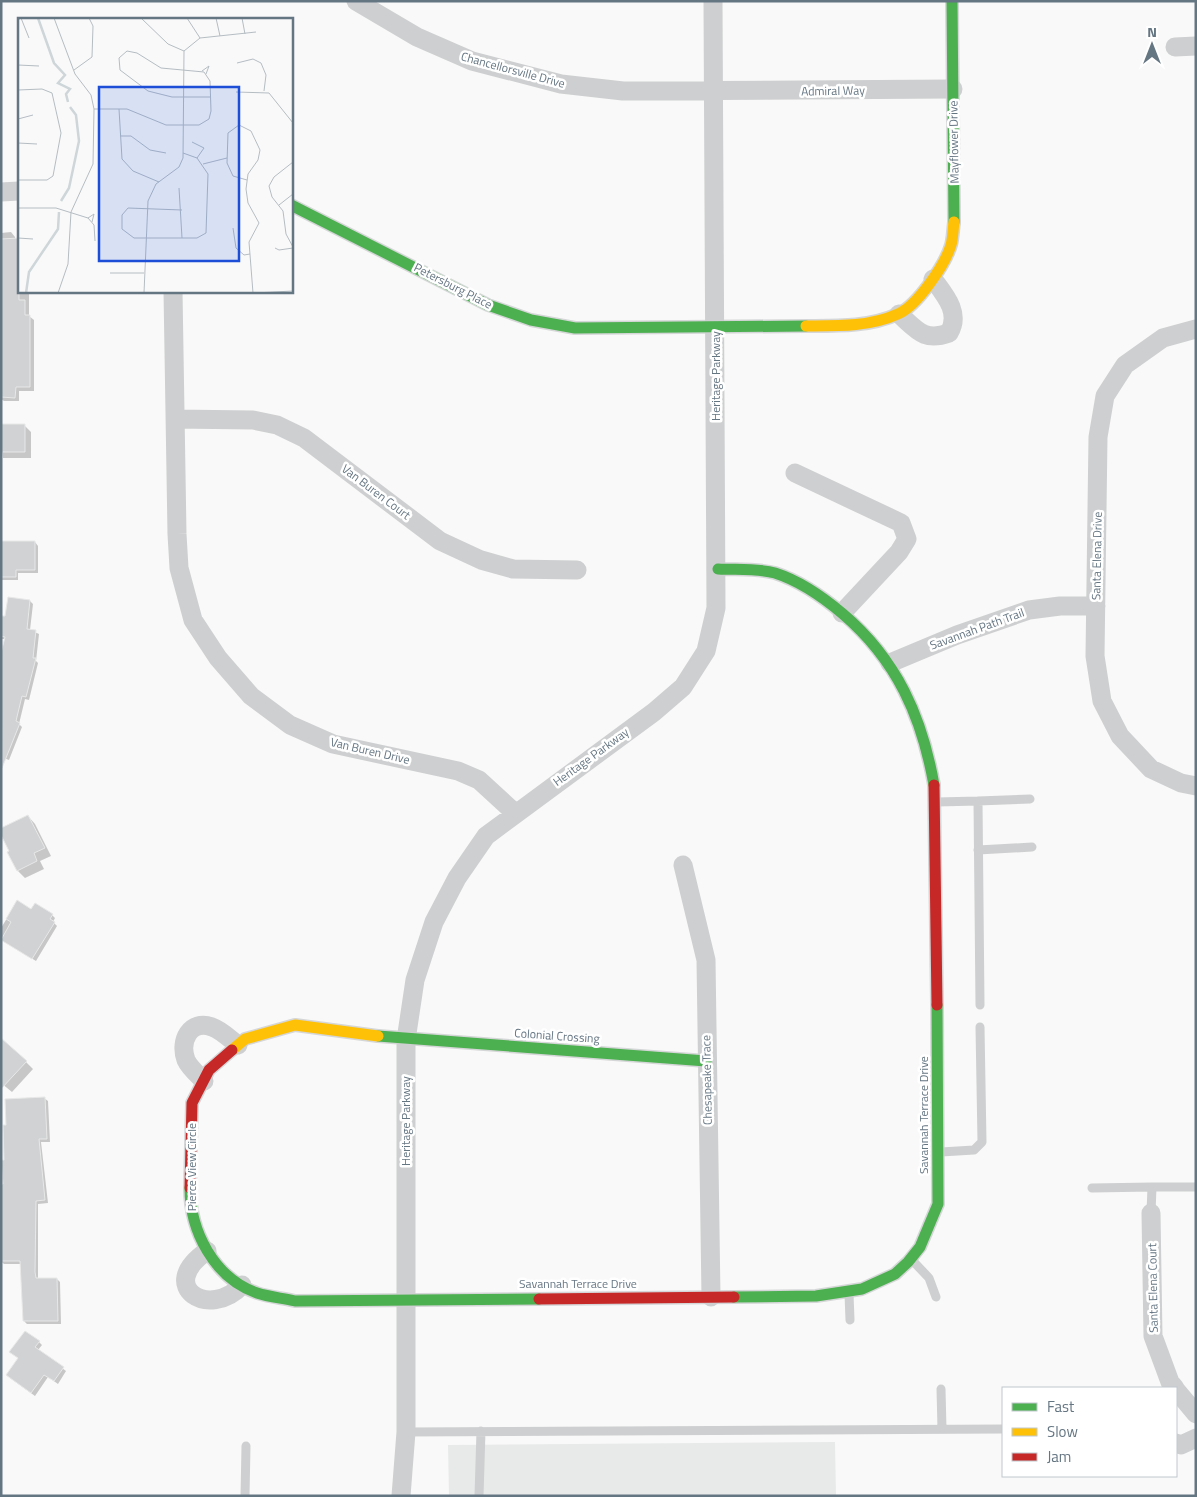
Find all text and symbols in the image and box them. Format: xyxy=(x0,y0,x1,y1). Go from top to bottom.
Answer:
inset map xyxy=(18,18,292,292)
north arrow xyxy=(1127,20,1177,70)
text: N xyxy=(1147,21,1157,42)
street label: Chancellorsville Drive xyxy=(459,46,567,93)
street label: Admiral Way xyxy=(801,80,865,101)
street label: Mayflower Drive xyxy=(943,100,964,184)
street label: Petersburg Place xyxy=(411,258,496,313)
street label: Heritage Parkway xyxy=(706,331,725,421)
street label: Van Buren Court xyxy=(338,459,415,524)
street label: Santa Elena Drive xyxy=(1086,512,1107,600)
street label: Savannah Path Trail xyxy=(927,603,1027,654)
street label: Heritage Parkway xyxy=(549,722,633,791)
street label: Van Buren Drive xyxy=(329,732,412,769)
street label: Colonial Crossing xyxy=(514,1023,600,1048)
street label: Chesapeake Trace xyxy=(696,1035,717,1125)
street label: Savannah Terrace Drive xyxy=(914,1056,933,1174)
street label: Heritage Parkway xyxy=(396,1076,415,1166)
street label: Pierce View Circle xyxy=(182,1123,201,1211)
street label: Santa Elena Court xyxy=(1142,1242,1163,1333)
street label: Savannah Terrace Drive xyxy=(519,1274,637,1293)
legend xyxy=(1002,1387,1177,1477)
text: Fast xyxy=(1047,1395,1075,1418)
text: Slow xyxy=(1047,1420,1078,1443)
text: Jam xyxy=(1047,1445,1071,1468)

